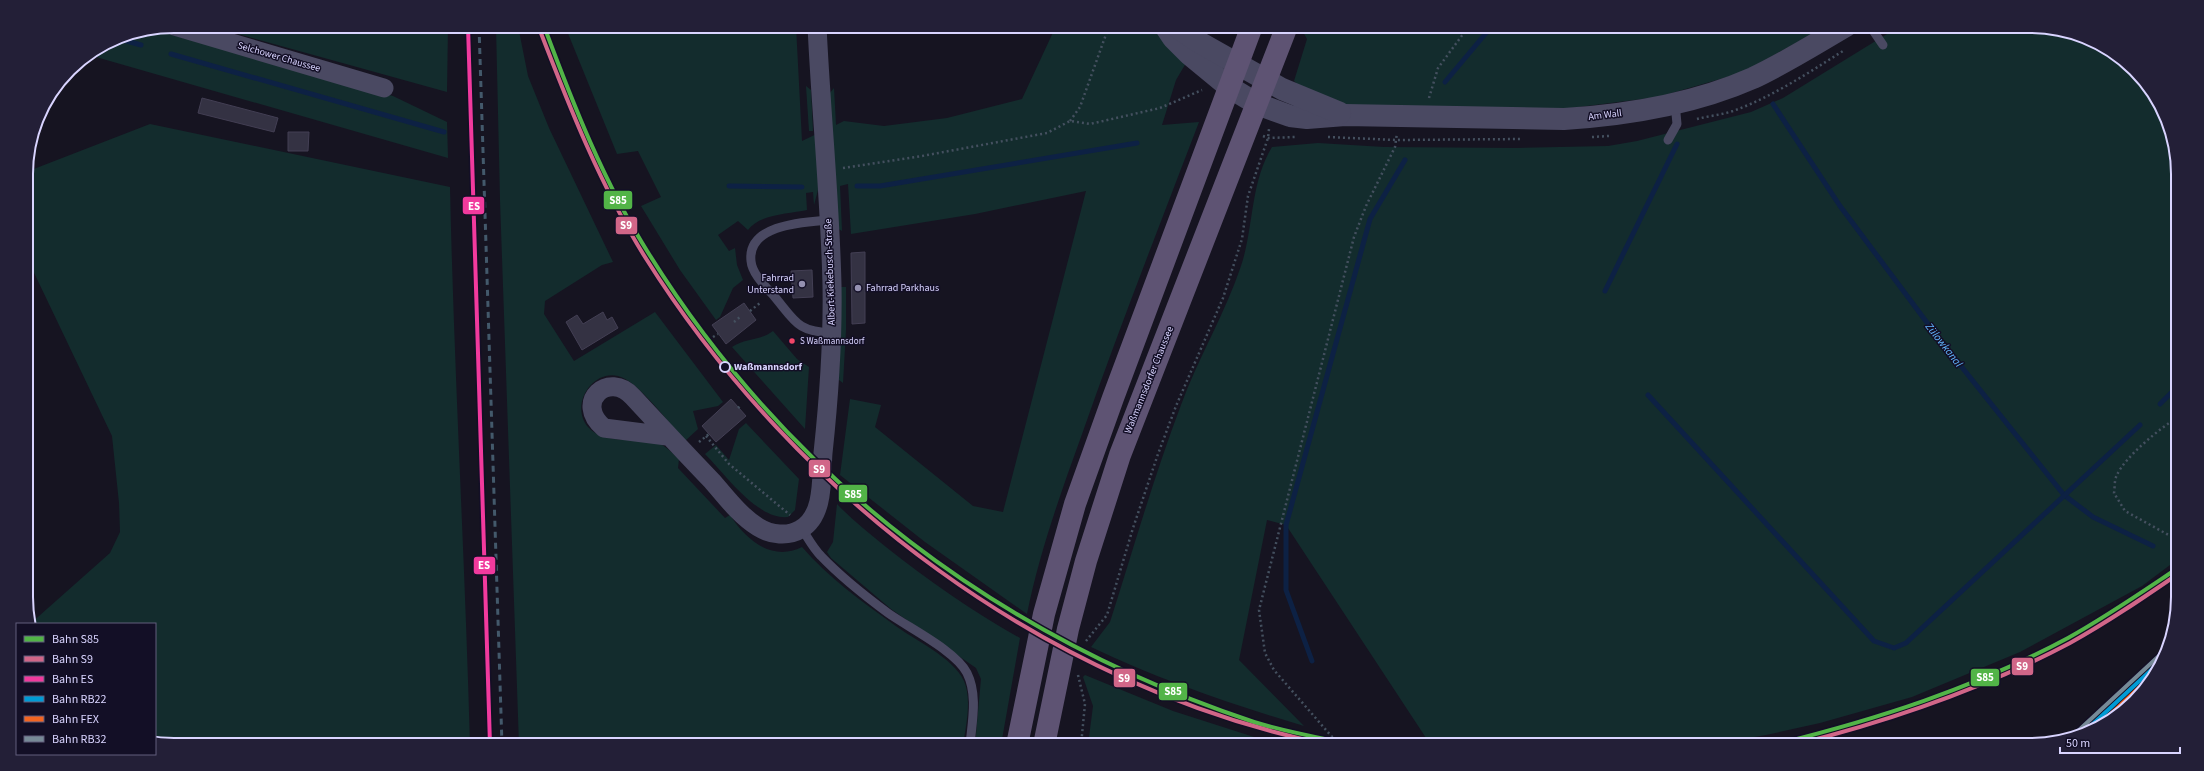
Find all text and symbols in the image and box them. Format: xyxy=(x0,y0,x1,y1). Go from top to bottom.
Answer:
street label: Selchower Chaussee xyxy=(236,38,322,76)
street label: Am Wall xyxy=(1587,106,1623,124)
line badge: S85 xyxy=(603,190,633,210)
text: S85 xyxy=(609,193,627,208)
line badge: ES xyxy=(462,196,485,215)
text: ES xyxy=(468,199,480,214)
line badge: S9 xyxy=(615,216,638,235)
text: S9 xyxy=(620,218,632,233)
street label: Albert-Kiekebusch-Straße xyxy=(821,218,839,326)
place label: Fahrrad Unterstand xyxy=(747,271,794,297)
marker: Fahrrad Unterstand xyxy=(797,279,807,289)
place label: Fahrrad Parkhaus xyxy=(866,281,939,295)
marker: Fahrrad Parkhaus xyxy=(853,283,863,293)
water label: Zülowkanal xyxy=(1921,319,1966,370)
street label: Waßmannsdorfer Chaussee xyxy=(1121,324,1177,436)
place label: S Waßmannsdorf xyxy=(800,335,865,348)
marker: S Waßmannsdorf xyxy=(787,336,797,346)
place label: Waßmannsdorf xyxy=(734,360,803,374)
marker: Waßmannsdorf xyxy=(719,361,731,373)
line badge: S9 xyxy=(808,459,831,478)
text: S9 xyxy=(813,462,825,477)
line badge: S85 xyxy=(838,484,868,503)
text: S85 xyxy=(844,487,862,502)
line badge: ES xyxy=(473,556,496,575)
text: ES xyxy=(478,558,490,573)
legend xyxy=(16,623,156,755)
text: Bahn S85 xyxy=(52,631,99,648)
text: Bahn S9 xyxy=(52,651,93,668)
line badge: S9 xyxy=(2011,657,2034,676)
text: S9 xyxy=(2016,659,2028,674)
line badge: S9 xyxy=(1113,668,1136,688)
line badge: S85 xyxy=(1970,668,2000,687)
text: S85 xyxy=(1976,670,1994,685)
text: Bahn ES xyxy=(52,671,93,688)
text: S9 xyxy=(1118,671,1130,686)
line badge: S85 xyxy=(1158,682,1188,701)
text: S85 xyxy=(1164,684,1182,699)
text: Bahn RB22 xyxy=(52,691,106,708)
text: Bahn FEX xyxy=(52,711,99,728)
scale bar xyxy=(2060,729,2180,755)
text: Bahn RB32 xyxy=(52,731,106,748)
text: 50 m xyxy=(2066,735,2090,752)

